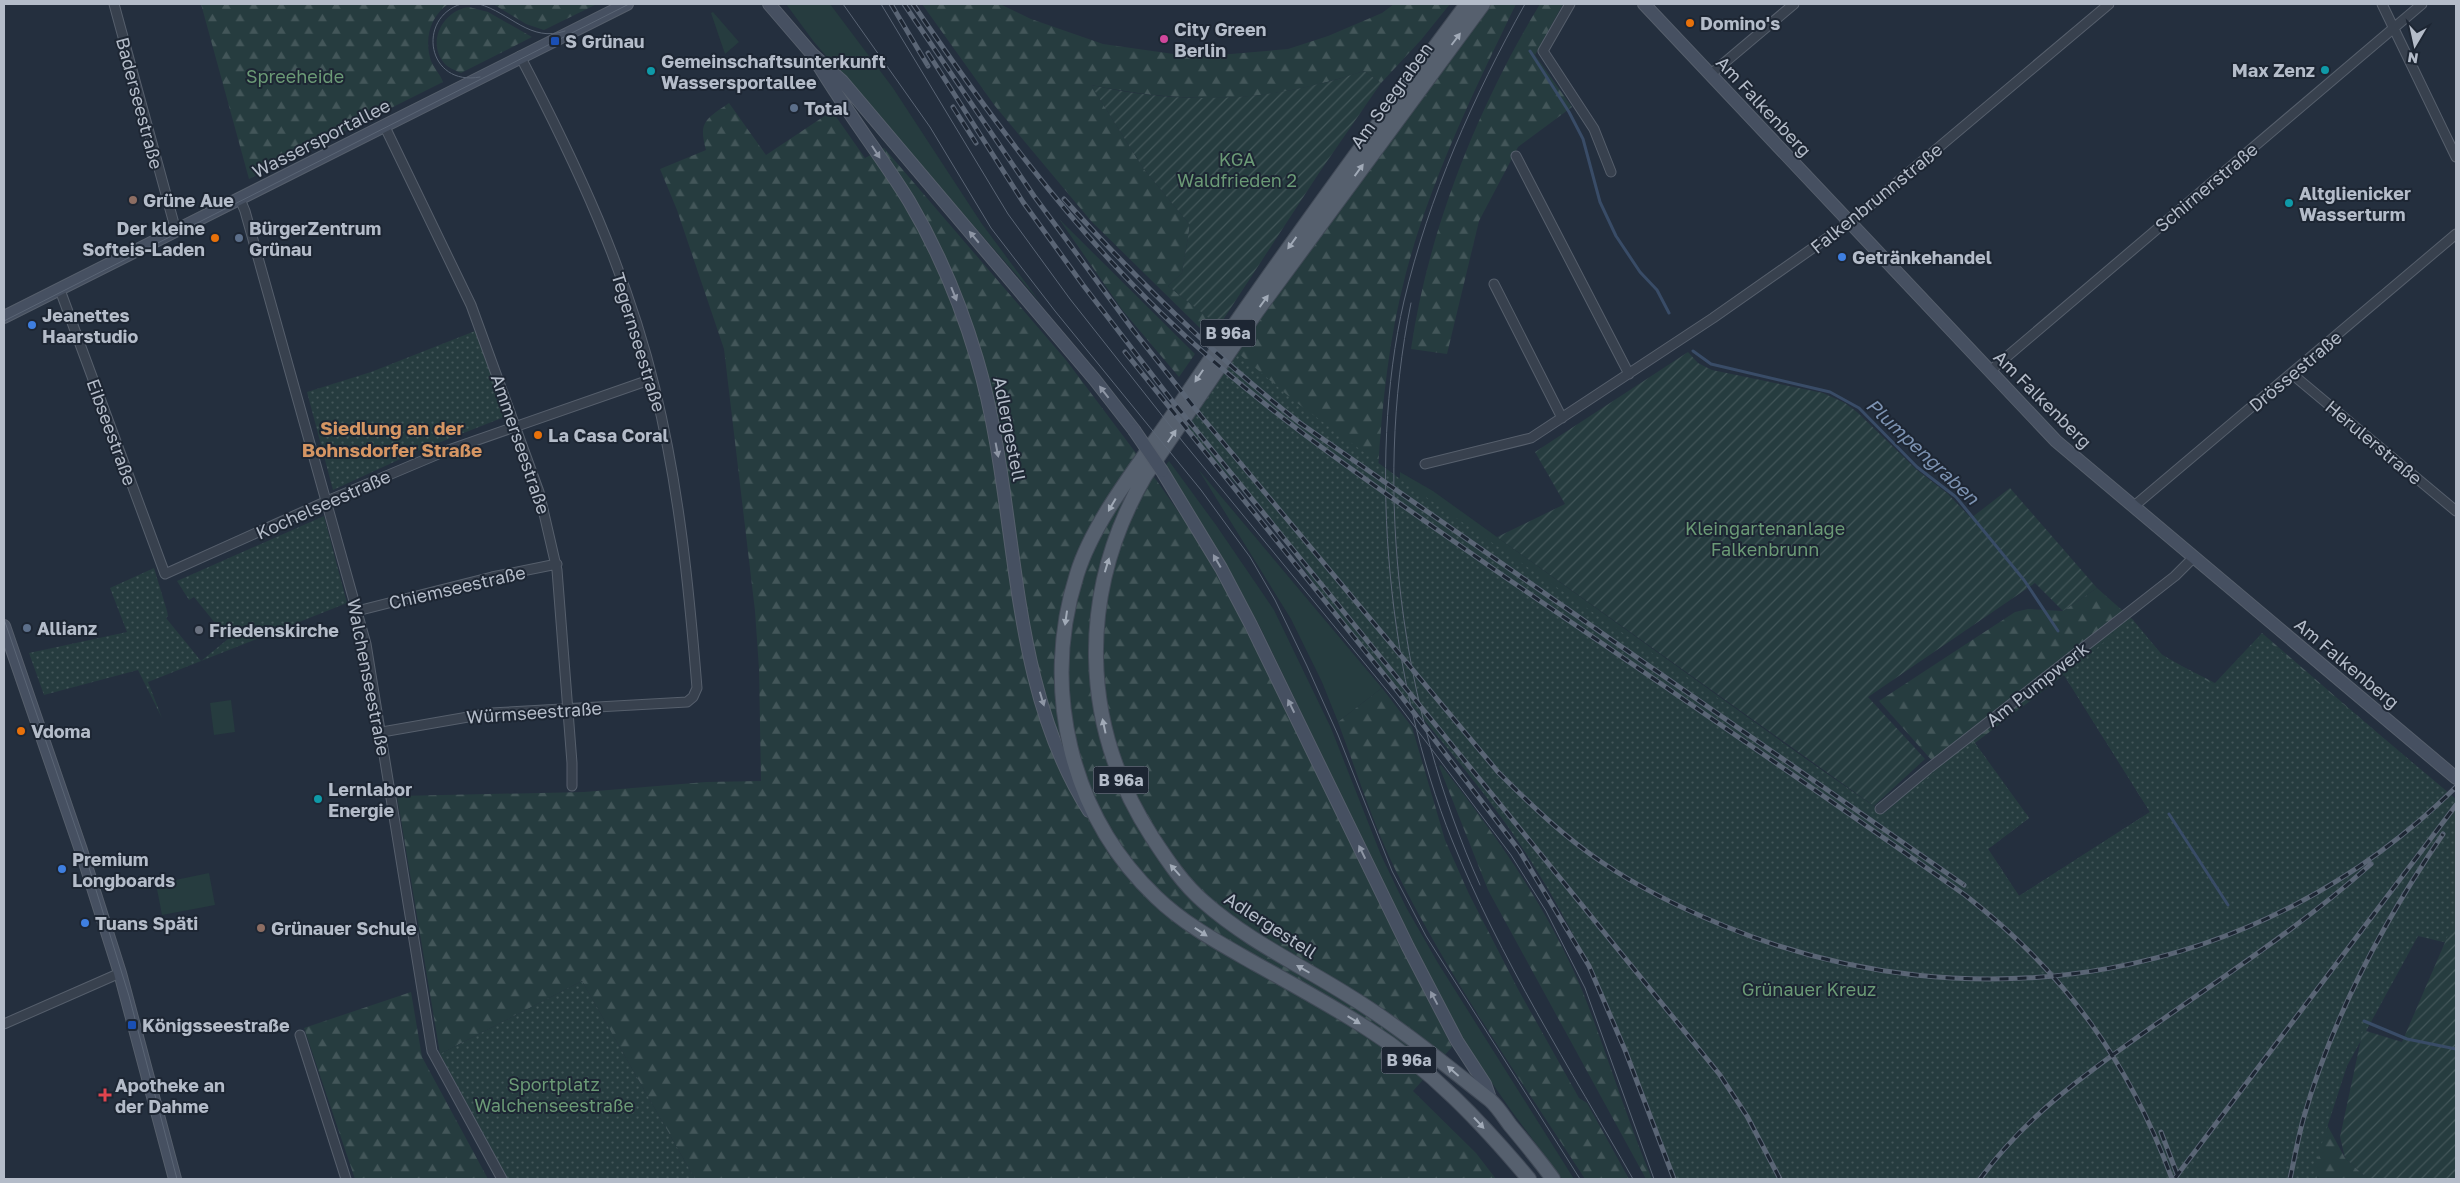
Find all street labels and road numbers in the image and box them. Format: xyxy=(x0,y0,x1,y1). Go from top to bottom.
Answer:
street label: Baderseestraße xyxy=(112,35,168,171)
street label: Am Seegraben xyxy=(1345,38,1437,152)
street label: Am Falkenberg xyxy=(1712,51,1816,161)
street label: Wassersportallee xyxy=(248,94,394,182)
street label: Falkenbrunnstraße xyxy=(1806,138,1946,258)
street label: Schirnerstraße xyxy=(2150,138,2262,236)
street label: Tegernseestraße xyxy=(607,270,671,414)
road number: B 96a xyxy=(1200,319,1256,346)
street label: Drössestraße xyxy=(2244,326,2346,416)
street label: Am Falkenberg xyxy=(1989,345,2097,453)
street label: Ammerseestraße xyxy=(487,371,555,517)
street label: Adlergestell xyxy=(989,375,1031,483)
street label: Eibseestraße xyxy=(83,376,141,488)
street label: Herulerstraße xyxy=(2321,395,2427,489)
street label: Kochelseestraße xyxy=(252,464,394,544)
street label: Chiemseestraße xyxy=(387,561,527,613)
street label: Walchenseestraße xyxy=(343,596,395,758)
street label: Am Falkenberg xyxy=(2290,613,2404,713)
street label: Am Pumpwerk xyxy=(1981,637,2093,731)
street label: Würmseestraße xyxy=(465,696,603,728)
road number: B 96a xyxy=(1094,766,1148,794)
street label: Adlergestell xyxy=(1221,887,1322,963)
road number: B 96a xyxy=(1382,1046,1436,1074)

